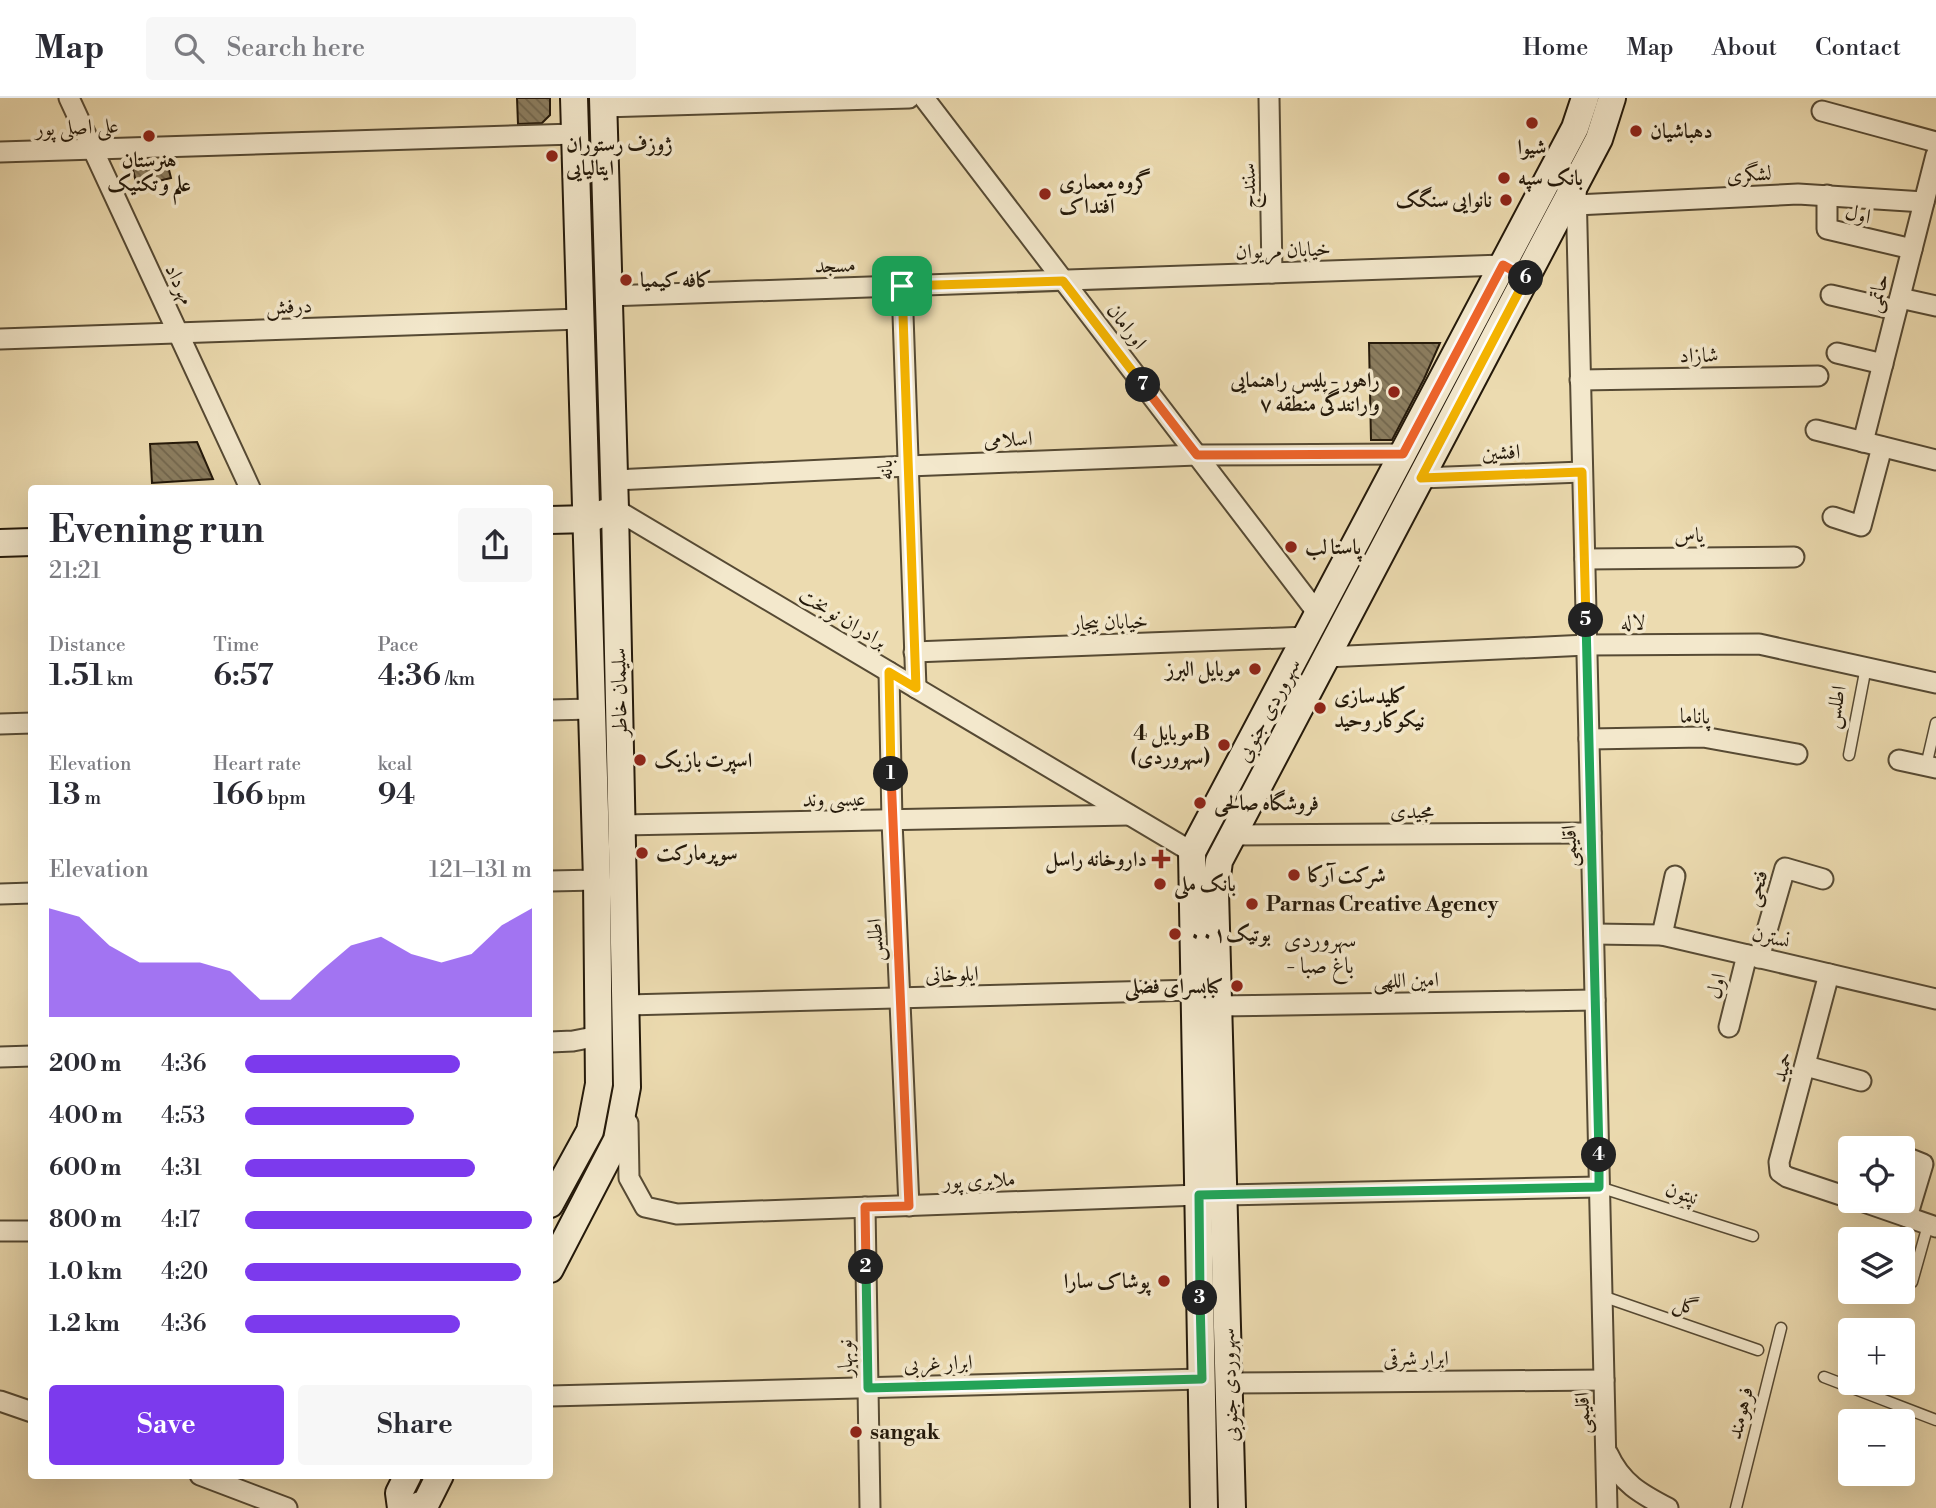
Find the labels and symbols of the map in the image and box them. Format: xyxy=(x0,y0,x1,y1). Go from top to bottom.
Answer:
street label: علی اصلی پور xyxy=(33,114,119,145)
marker: شیوا xyxy=(1524,115,1540,131)
place label: دهباشیان xyxy=(1650,119,1713,145)
marker: دهباشیان xyxy=(1628,123,1644,139)
marker: هنرستان علم و تکنیک xyxy=(141,128,157,144)
place label: ژوزف رستوران ایتالیایی xyxy=(565,132,673,182)
place label: شیوا xyxy=(1518,135,1546,161)
place label: هنرستان علم و تکنیک xyxy=(107,148,191,205)
marker: ژوزف رستوران ایتالیایی xyxy=(544,148,560,164)
street label: لشگری xyxy=(1725,159,1773,190)
street label: سنندج xyxy=(1236,163,1267,209)
place label: بانک سپه xyxy=(1518,166,1583,192)
place label: گروه معماری آفنداک xyxy=(1059,168,1151,220)
marker: بانک سپه xyxy=(1496,170,1512,186)
marker: گروه معماری آفنداک xyxy=(1037,186,1053,202)
place label: نانوایی سنگک xyxy=(1395,186,1492,214)
marker: نانوایی سنگک xyxy=(1498,192,1514,208)
street label: اول xyxy=(1842,199,1873,231)
street label: خیابان مریوان xyxy=(1235,236,1331,267)
street label: مسجد xyxy=(814,252,856,280)
pin xyxy=(872,256,932,316)
street label: مهرداد xyxy=(158,260,200,309)
pin: 6 xyxy=(1508,260,1544,296)
place label: کافه کیمیا xyxy=(640,268,712,294)
street label: حاتمی xyxy=(1861,271,1895,315)
marker: کافه کیمیا xyxy=(618,272,634,288)
street label: درفش xyxy=(265,293,313,321)
street label: اورامان xyxy=(1101,298,1152,355)
street label: شازاد xyxy=(1679,343,1719,369)
pin: 7 xyxy=(1126,368,1160,402)
place label: راهور - پلیس راهنمایی و رانندگی منطقه ۷ xyxy=(1229,368,1380,418)
marker: راهور - پلیس راهنمایی و رانندگی منطقه ۷ xyxy=(1386,384,1402,400)
street label: اسلامی xyxy=(983,426,1033,454)
street label: افشین xyxy=(1481,439,1521,467)
street label: بانه xyxy=(873,459,899,481)
street label: یاس xyxy=(1674,523,1705,549)
place label: پاستا لب xyxy=(1305,535,1363,562)
marker: پاستا لب xyxy=(1283,539,1299,555)
street label: برادران نوبخت xyxy=(794,582,892,655)
pin: 5 xyxy=(1568,602,1604,638)
street label: خیابان بیجار xyxy=(1069,609,1149,637)
street label: لاله xyxy=(1621,610,1645,636)
street label: سلیمان خاطر xyxy=(606,647,634,739)
street label: سهروردی جنوبی xyxy=(1231,654,1308,767)
place label: موبایل البرز xyxy=(1164,657,1241,684)
marker: موبایل البرز xyxy=(1247,661,1263,677)
street label: اطلس xyxy=(1819,683,1853,731)
place label: کلیدسازی نیکوکار وحید xyxy=(1334,684,1425,734)
marker: کلیدسازی نیکوکار وحید xyxy=(1312,700,1328,716)
street label: پاناما xyxy=(1679,703,1712,732)
place label: موبایل 4B (سهروردی) xyxy=(1131,721,1210,771)
marker: موبایل 4B (سهروردی) xyxy=(1216,737,1232,753)
place label: اسپرت بازیک xyxy=(654,748,752,775)
marker: اسپرت بازیک xyxy=(632,752,648,768)
pin: 1 xyxy=(874,756,908,792)
street label: عیسی وند xyxy=(802,786,866,815)
place label: فروشگاه صالحی xyxy=(1214,789,1319,817)
marker: فروشگاه صالحی xyxy=(1192,795,1208,811)
street label: مجیدی xyxy=(1390,799,1434,825)
street label: اقلیمی xyxy=(1557,825,1583,867)
place label: سوپرمارکت xyxy=(656,841,738,867)
marker: سوپرمارکت xyxy=(634,845,650,861)
place label: داروخانه راسل xyxy=(1045,847,1147,874)
marker: داروخانه راسل xyxy=(1153,851,1169,867)
place label: شرکت آرکا xyxy=(1308,862,1386,889)
marker: شرکت آرکا xyxy=(1286,867,1302,883)
street label: فتحی xyxy=(1739,867,1775,910)
place label: بانک ملی xyxy=(1173,872,1236,900)
marker: بانک ملی xyxy=(1152,876,1168,892)
place label: Parnas Creative Agency xyxy=(1266,892,1499,918)
marker: Parnas Creative Agency xyxy=(1244,896,1260,912)
street label: اطلس xyxy=(862,918,890,962)
street label: نسترن xyxy=(1749,921,1792,955)
place label: بوتیک۰۰۱ xyxy=(1189,922,1271,948)
marker: بوتیک۰۰۱ xyxy=(1167,926,1183,942)
district label: سهروردی - باغ صبا xyxy=(1284,926,1356,985)
street label: ایلوخانی xyxy=(925,962,979,988)
street label: امین اللهی xyxy=(1373,967,1439,995)
street label: اول xyxy=(1701,971,1733,1002)
place label: کبابسرای فضلی xyxy=(1124,974,1223,1002)
marker: کبابسرای فضلی xyxy=(1229,978,1245,994)
street label: حمید xyxy=(1766,1049,1799,1085)
pin: 4 xyxy=(1582,1138,1616,1172)
street label: ملایری پور xyxy=(940,1167,1016,1196)
street label: نپتون xyxy=(1662,1176,1701,1212)
pin: 2 xyxy=(848,1250,884,1284)
place label: پوشاک سارا xyxy=(1064,1269,1152,1296)
marker: پوشاک سارا xyxy=(1156,1273,1172,1289)
pin: 3 xyxy=(1182,1280,1218,1316)
street label: گل xyxy=(1669,1289,1702,1323)
street label: سهروردی جنوبی xyxy=(1215,1328,1246,1442)
street label: نوبهار xyxy=(832,1339,860,1379)
street label: ابرار شرقی xyxy=(1383,1346,1449,1372)
street label: ابرار غربی xyxy=(903,1350,973,1379)
street label: فرهومند xyxy=(1722,1384,1760,1442)
street label: اقلیمی xyxy=(1570,1392,1596,1434)
place label: sangak xyxy=(870,1420,941,1446)
marker: sangak xyxy=(848,1424,864,1440)

